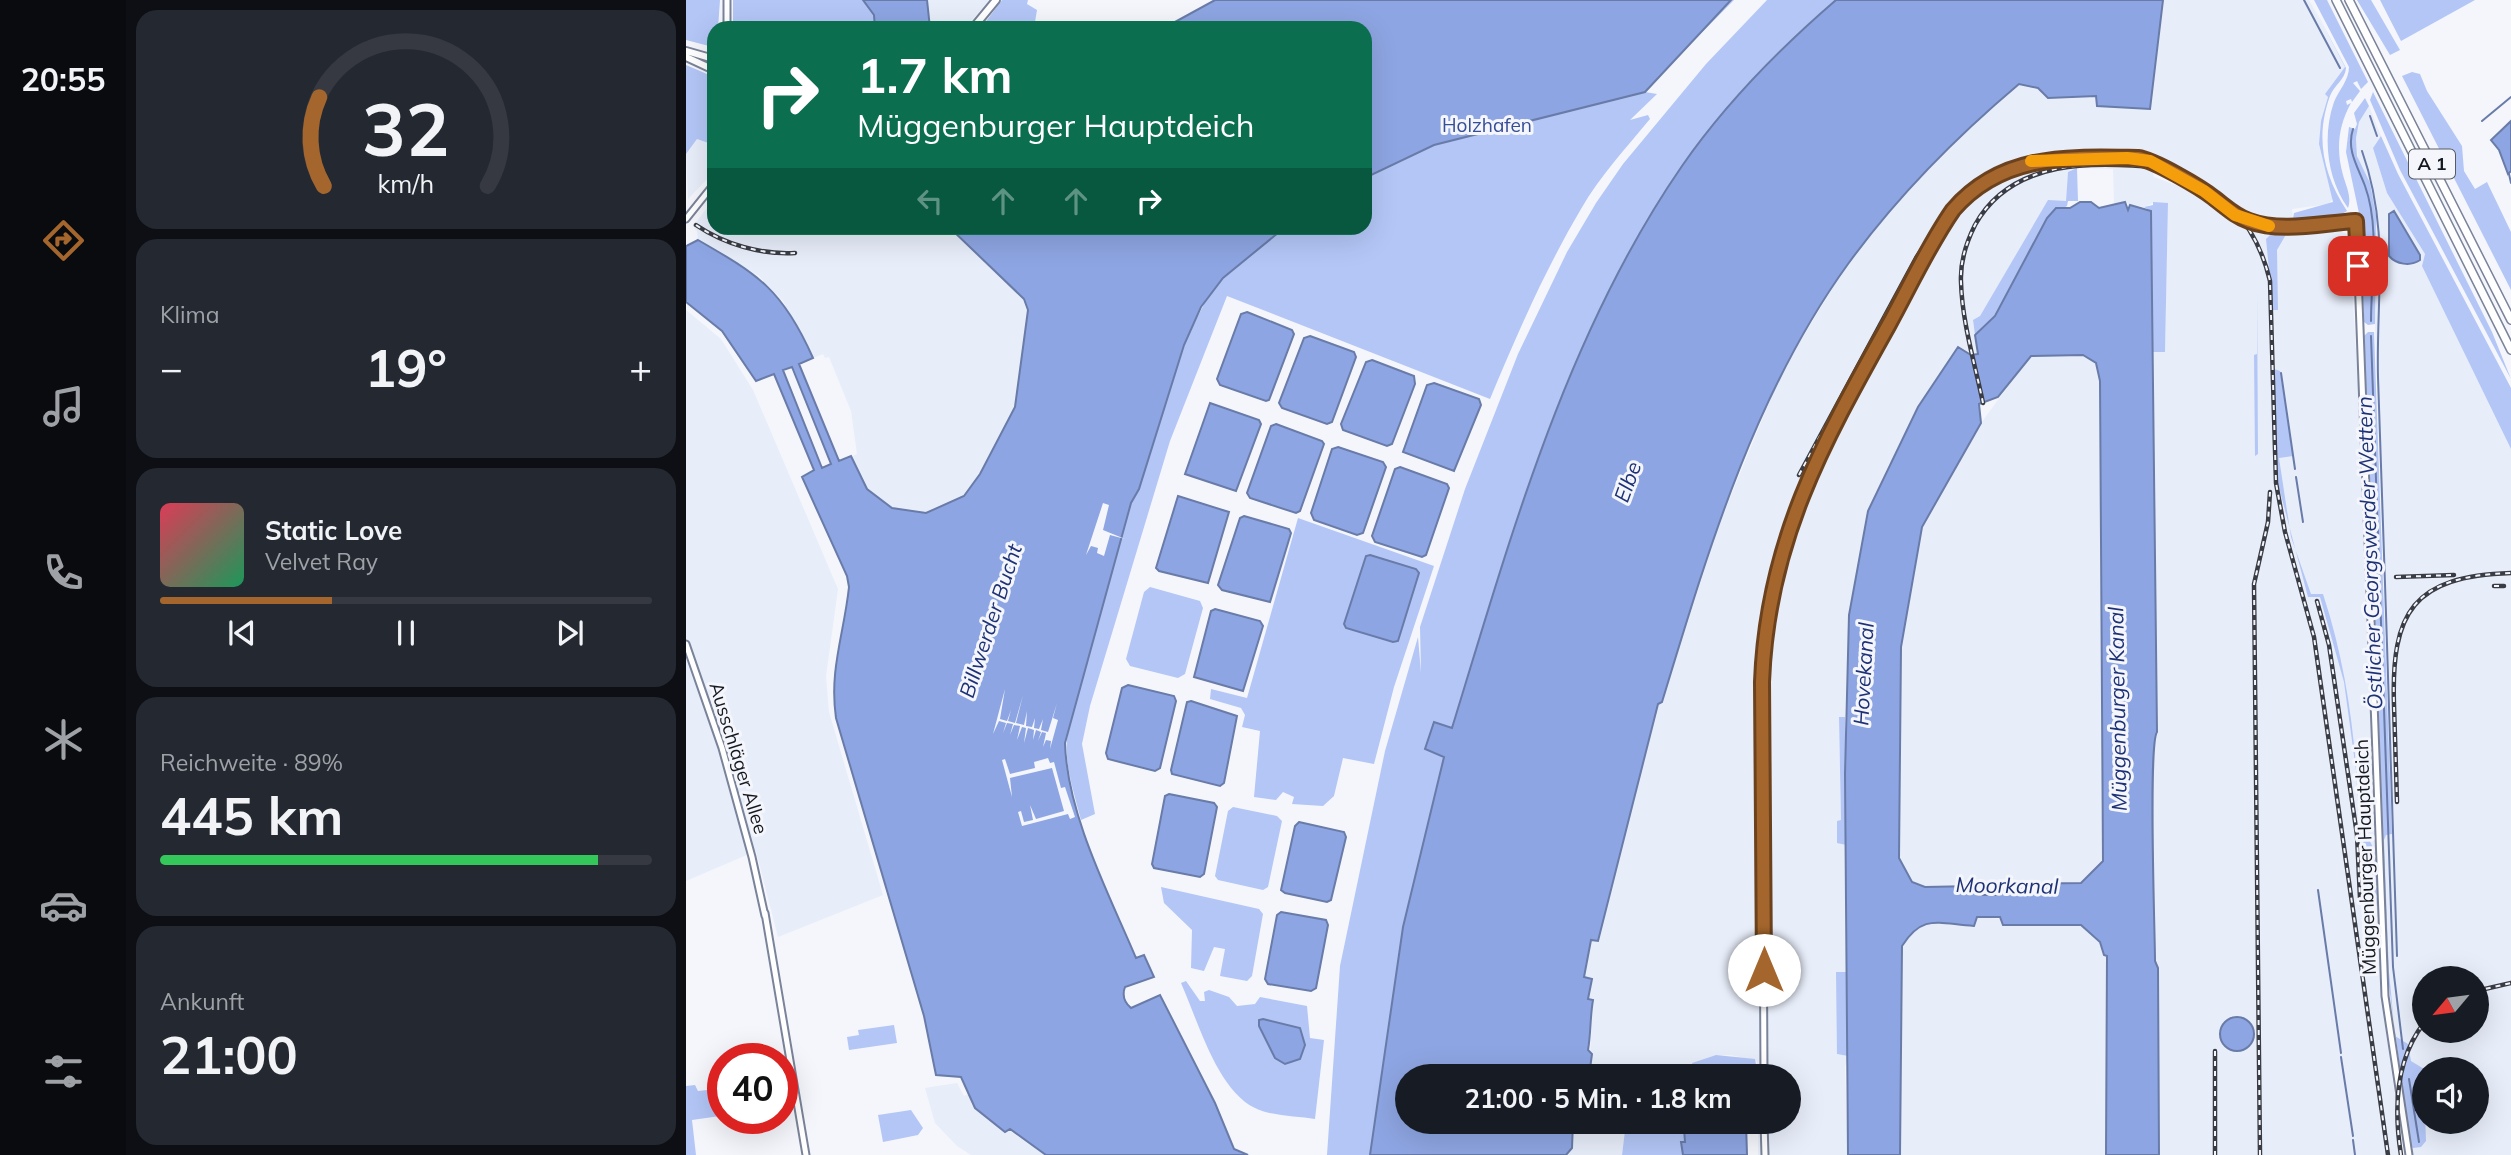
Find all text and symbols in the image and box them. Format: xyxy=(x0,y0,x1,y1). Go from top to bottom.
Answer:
text: 1.7 km xyxy=(857,44,1012,105)
icon: right xyxy=(742,49,833,140)
text: 20:55 xyxy=(21,59,105,99)
text: 32 xyxy=(362,83,450,174)
text: Müggenburger Hauptdeich xyxy=(857,105,1255,145)
park label: Holzhafen xyxy=(1442,113,1532,137)
road number: A 1 xyxy=(2409,149,2455,178)
text: km/h xyxy=(378,167,434,198)
icon: left xyxy=(911,182,949,220)
icon: ahead xyxy=(984,182,1022,220)
icon: ahead xyxy=(1057,182,1095,220)
icon: right xyxy=(1130,182,1168,220)
icon: directions xyxy=(39,216,88,265)
pin xyxy=(2328,236,2388,296)
icon: arrive xyxy=(2339,247,2377,285)
text: Klima xyxy=(160,300,220,329)
text: 19° xyxy=(365,335,447,400)
text: − xyxy=(160,344,183,392)
text: + xyxy=(629,344,652,392)
icon: music xyxy=(39,382,88,431)
water label: Östlicher Georgswerder Wettern xyxy=(2351,396,2387,710)
water label: Elbe xyxy=(1608,458,1646,506)
text: Static Love xyxy=(265,514,402,547)
water label: Billwerder Bucht xyxy=(953,540,1027,701)
text: Velvet Ray xyxy=(265,547,378,576)
icon: phone xyxy=(39,548,88,597)
water label: Müggenburger Kanal xyxy=(2102,607,2132,811)
icon: previous xyxy=(223,614,261,652)
icon: pause xyxy=(387,614,425,652)
icon: next xyxy=(551,614,589,652)
water label: Hovekanal xyxy=(1847,622,1879,726)
street label: Ausschläger Allee xyxy=(704,679,774,837)
icon: climate xyxy=(39,715,88,764)
street label: Müggenburger Hauptdeich xyxy=(2349,739,2381,975)
text: Reichweite · 89% xyxy=(160,748,343,777)
text: 445 km xyxy=(160,783,343,848)
water label: Moorkanal xyxy=(1955,871,2059,899)
icon: car xyxy=(39,881,88,930)
position arrow xyxy=(1727,933,1801,1007)
north arrow xyxy=(2412,966,2488,1043)
map controls xyxy=(2412,966,2489,1134)
text: Ankunft xyxy=(160,987,244,1016)
text: 21:00 xyxy=(160,1022,298,1087)
speed limit sign: 40 xyxy=(707,1043,798,1134)
icon: filters xyxy=(39,1047,88,1096)
button: sound xyxy=(2412,1057,2489,1134)
text: 21:00 · 5 Min. · 1.8 km xyxy=(1464,1082,1732,1115)

